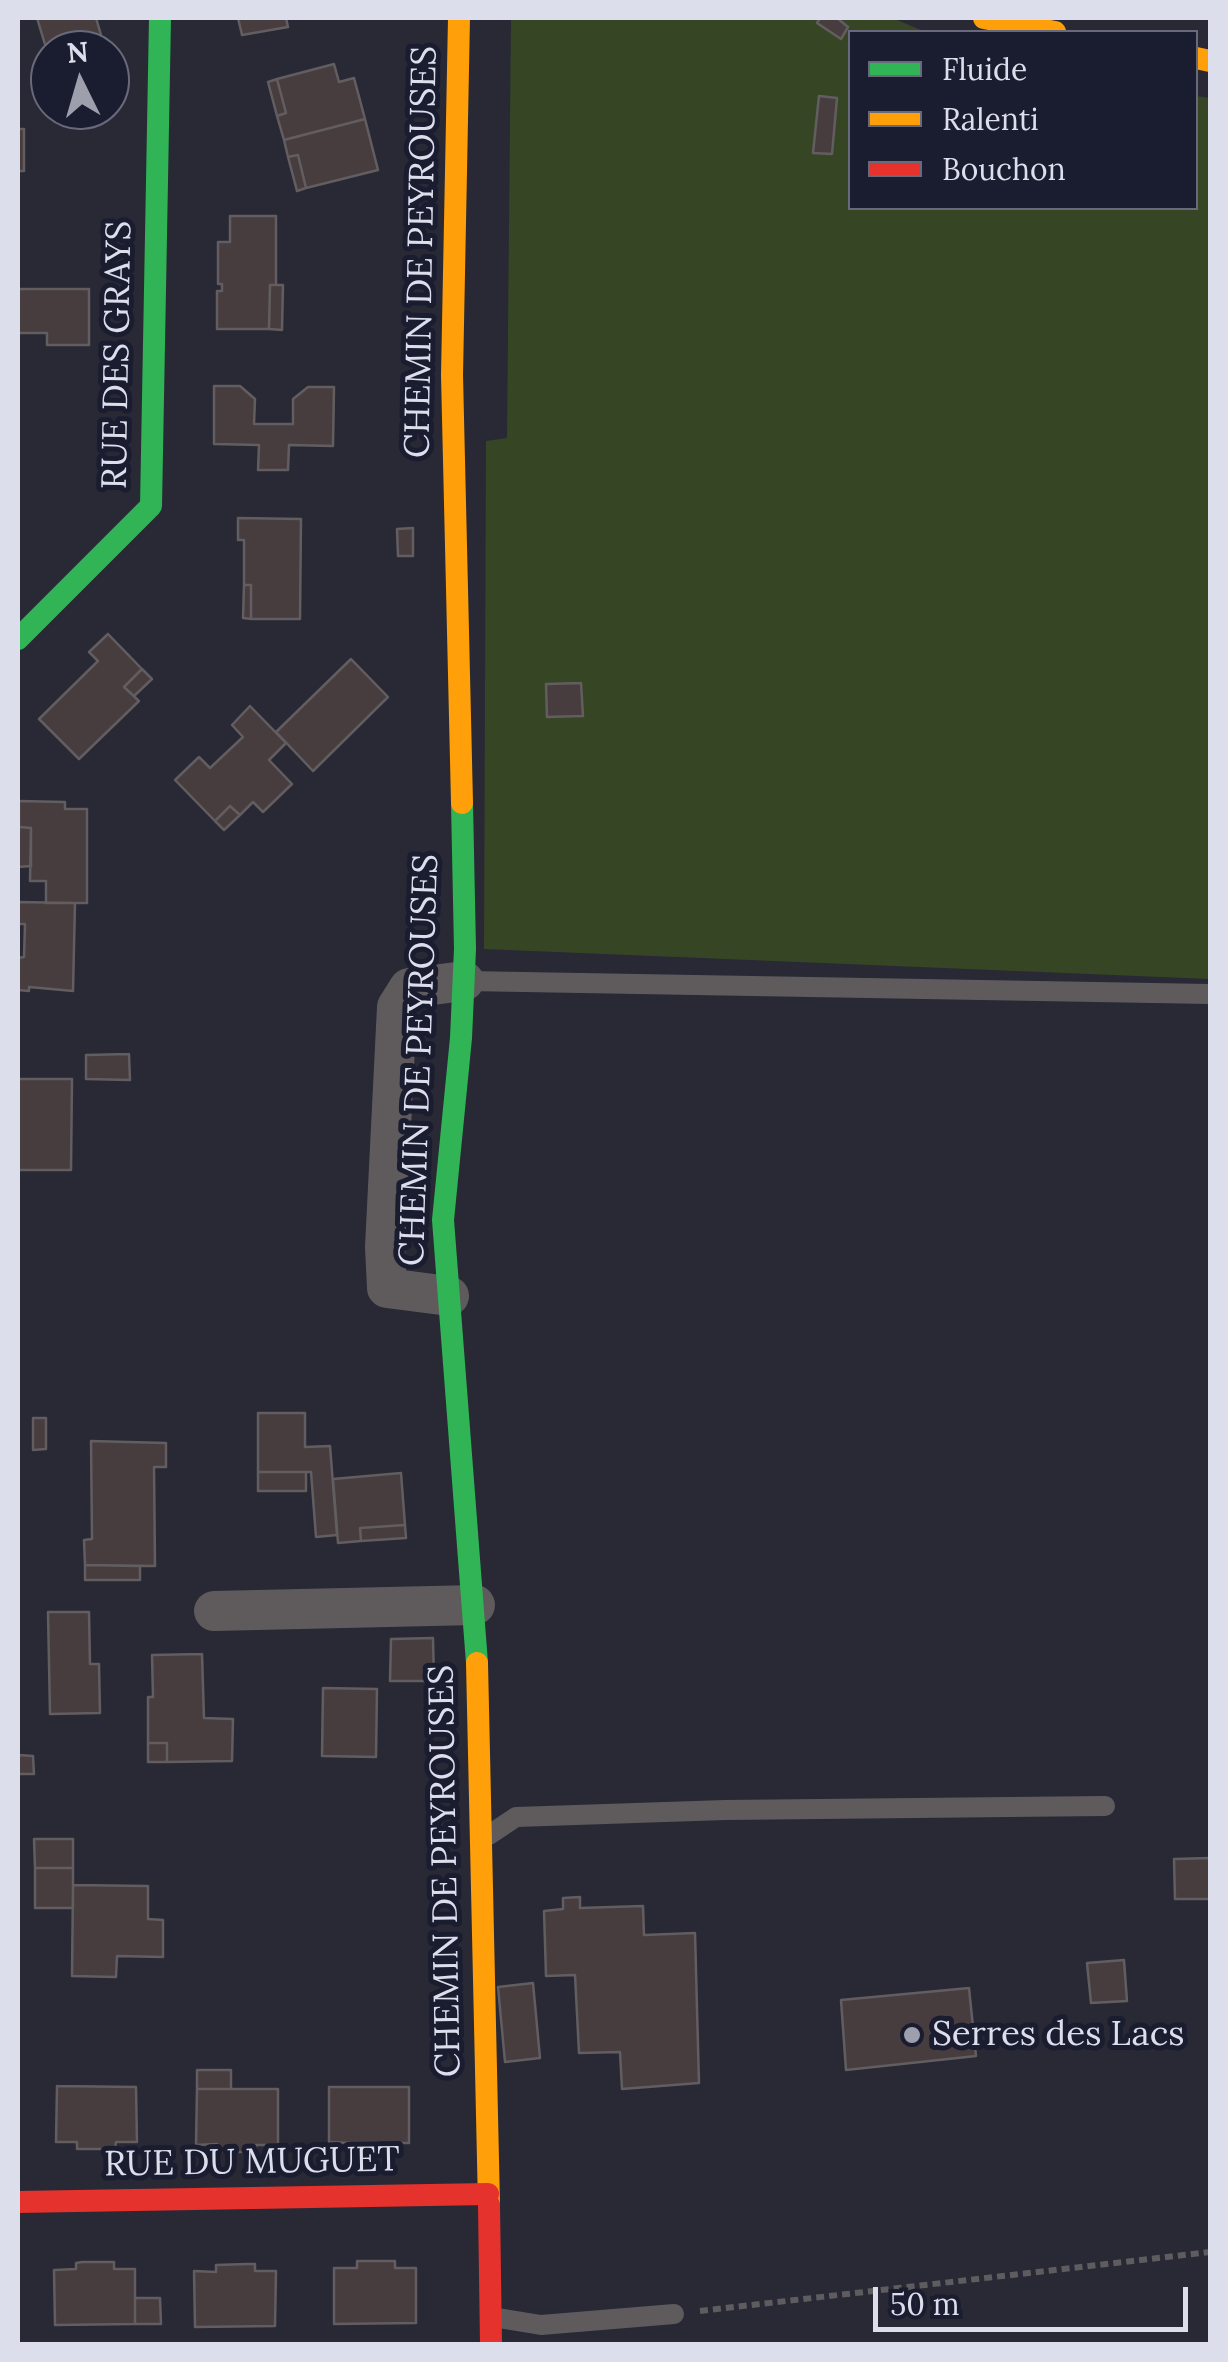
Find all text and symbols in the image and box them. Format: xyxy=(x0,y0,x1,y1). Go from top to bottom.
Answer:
north arrow xyxy=(30,30,130,130)
legend xyxy=(848,30,1198,210)
text: N xyxy=(65,33,90,71)
street label: CHEMIN DE PEYROUSES xyxy=(397,45,447,459)
text: Fluide xyxy=(942,50,1027,88)
text: Ralenti xyxy=(942,100,1039,138)
text: Bouchon xyxy=(942,150,1066,188)
street label: RUE DES GRAYS xyxy=(95,220,141,490)
street label: CHEMIN DE PEYROUSES xyxy=(392,853,448,1267)
street label: CHEMIN DE PEYROUSES xyxy=(421,1664,471,2078)
place label: Serres des Lacs xyxy=(932,2014,1184,2056)
marker: Serres des Lacs xyxy=(901,2024,923,2046)
street label: RUE DU MUGUET xyxy=(104,2139,400,2187)
scale bar xyxy=(878,2267,1193,2329)
text: 50 m xyxy=(890,2285,960,2323)

